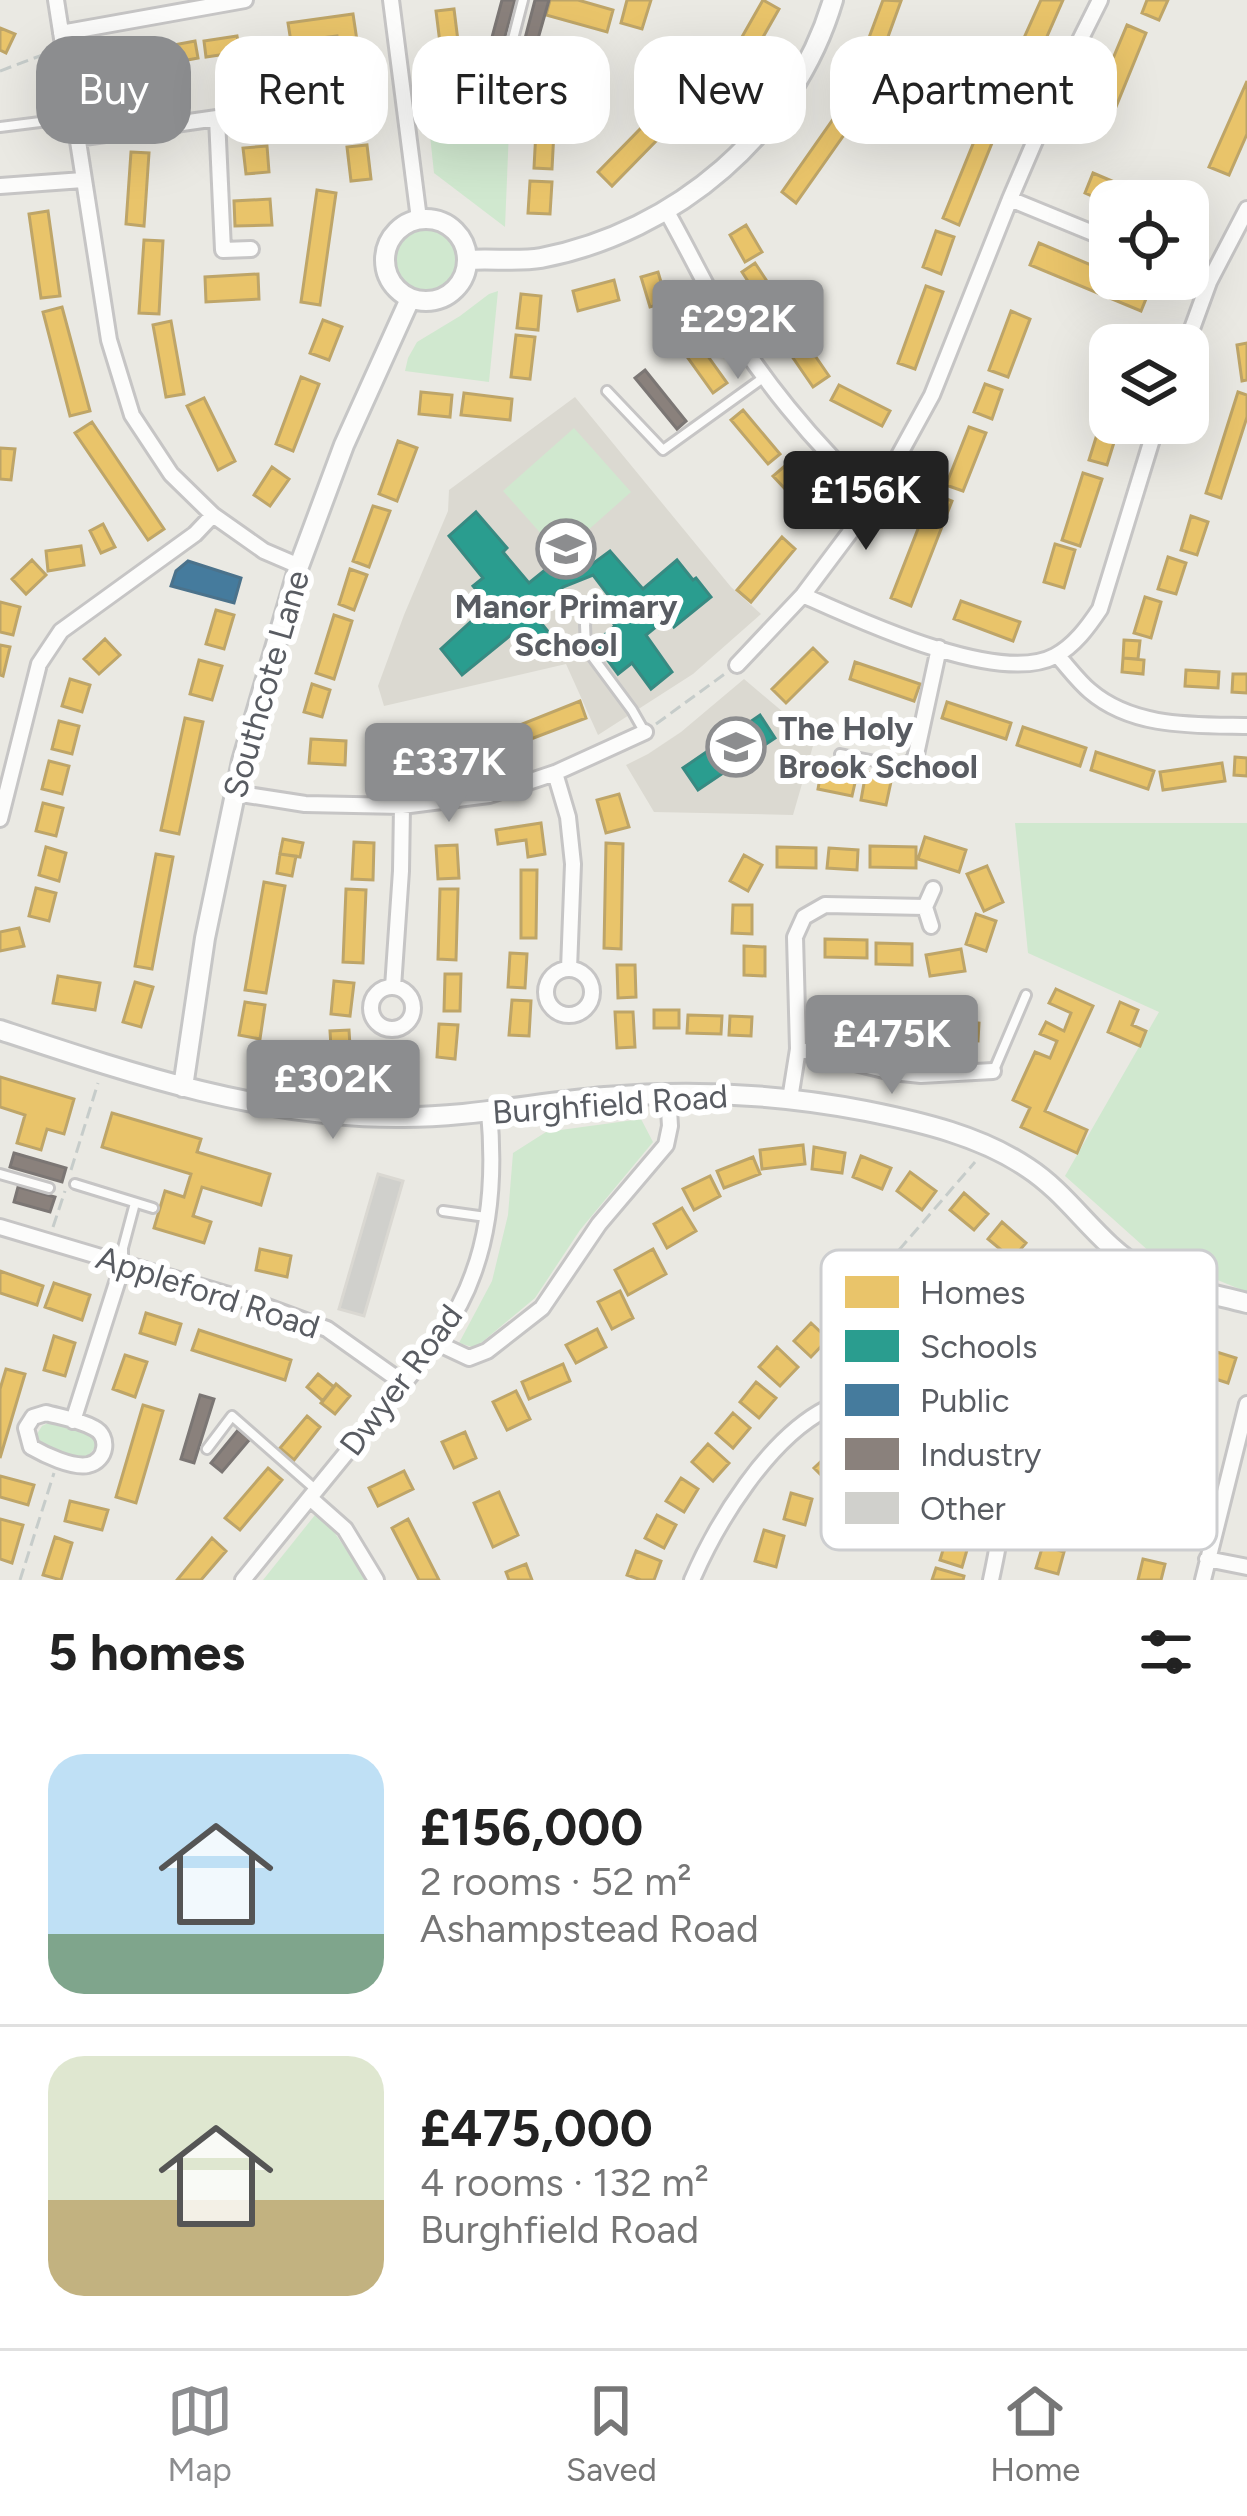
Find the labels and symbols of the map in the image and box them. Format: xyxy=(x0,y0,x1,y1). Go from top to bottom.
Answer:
pin: £292K xyxy=(654,280,822,382)
pin: £156K xyxy=(782,451,950,553)
school or university icon: Manor Primary School xyxy=(535,518,597,580)
street label: Southcote Lane xyxy=(215,566,317,802)
place label: Manor Primary School xyxy=(454,587,678,664)
place label: The Holy Brook School xyxy=(778,709,978,786)
school or university icon: The Holy Brook School xyxy=(705,716,767,778)
pin: £337K xyxy=(365,723,533,825)
pin: £475K xyxy=(808,995,976,1097)
pin: £302K xyxy=(249,1040,417,1142)
street label: Burghfield Road xyxy=(491,1076,729,1132)
street label: Appleford Road xyxy=(91,1238,325,1346)
legend xyxy=(821,1250,1217,1550)
text: Homes xyxy=(920,1273,1025,1312)
street label: Dwyer Road xyxy=(332,1297,470,1463)
text: Schools xyxy=(920,1327,1037,1366)
text: Public xyxy=(920,1381,1010,1420)
text: Industry xyxy=(920,1435,1042,1474)
text: Other xyxy=(920,1489,1006,1528)

